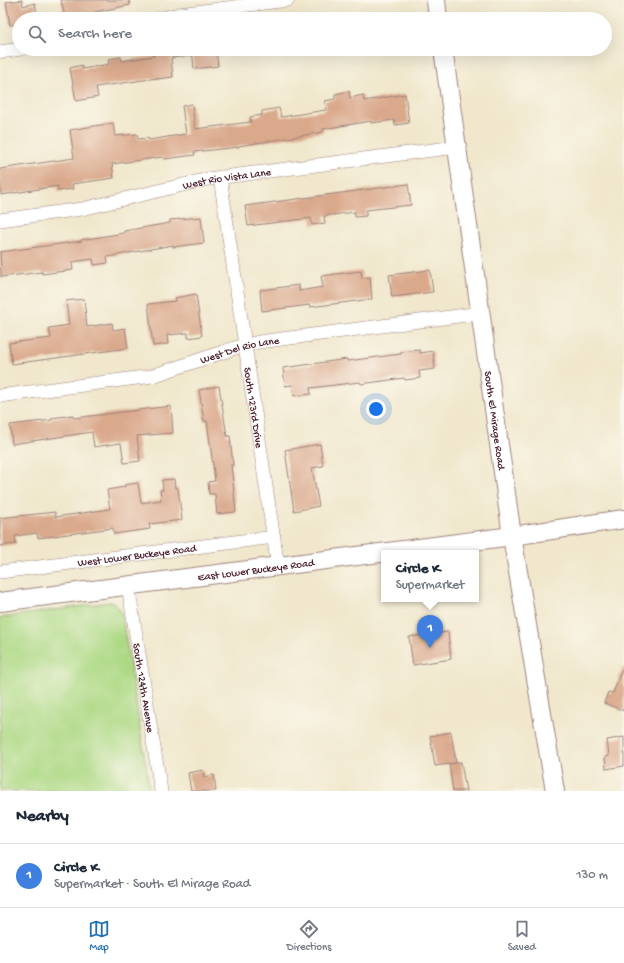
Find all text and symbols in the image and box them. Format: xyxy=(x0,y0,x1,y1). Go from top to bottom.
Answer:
search box xyxy=(12,12,612,56)
icon: search xyxy=(26,23,48,45)
text: Search here xyxy=(58,25,132,43)
street label: West Rio Vista Lane xyxy=(182,167,272,193)
street label: West Del Rio Lane xyxy=(199,335,280,367)
street label: South 123rd Drive xyxy=(240,367,264,449)
street label: South El Mirage Road xyxy=(481,370,507,472)
your location xyxy=(366,399,386,419)
street label: West Lower Buckeye Road xyxy=(77,543,199,570)
popup xyxy=(381,550,479,602)
street label: East Lower Buckeye Road xyxy=(197,557,317,584)
text: Circle K xyxy=(396,560,440,578)
text: Supermarket xyxy=(396,578,464,593)
pin: 1 xyxy=(417,615,443,648)
street label: South 124th Avenue xyxy=(129,642,156,734)
text: Nearby xyxy=(16,807,69,827)
text: Circle K xyxy=(54,859,99,877)
text: 1 xyxy=(26,868,32,883)
text: 130 m xyxy=(576,868,608,883)
text: Supermarket · South El Mirage Road xyxy=(54,877,250,892)
tab: Map xyxy=(88,918,110,954)
tab: Directions xyxy=(287,918,331,954)
tab: Saved xyxy=(508,918,536,954)

